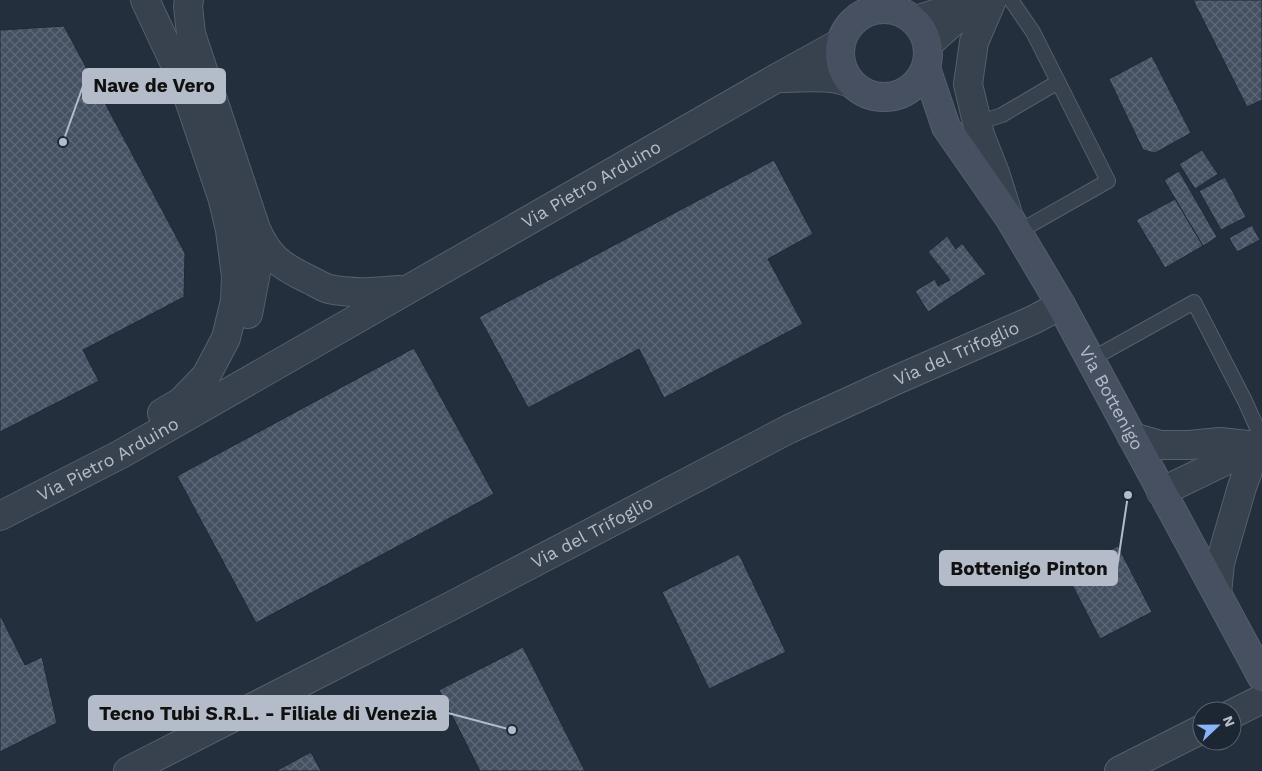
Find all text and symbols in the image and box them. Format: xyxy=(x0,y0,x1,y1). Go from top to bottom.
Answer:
callout: Nave de Vero xyxy=(83,69,225,103)
text: Nave de Vero xyxy=(93,74,215,97)
street label: Via Pietro Arduino xyxy=(518,136,664,232)
street label: Via del Trifoglio xyxy=(890,316,1022,390)
street label: Via Bottenigo xyxy=(1075,342,1148,453)
street label: Via Pietro Arduino xyxy=(34,412,182,505)
street label: Via del Trifoglio xyxy=(527,491,656,572)
callout: Bottenigo Pinton xyxy=(940,551,1117,585)
text: Bottenigo Pinton xyxy=(950,557,1108,580)
callout: Tecno Tubi S.R.L. - Filiale di Venezia xyxy=(89,696,448,730)
north arrow xyxy=(1192,701,1242,751)
text: Tecno Tubi S.R.L. - Filiale di Venezia xyxy=(99,702,437,725)
text: N xyxy=(1220,713,1238,729)

